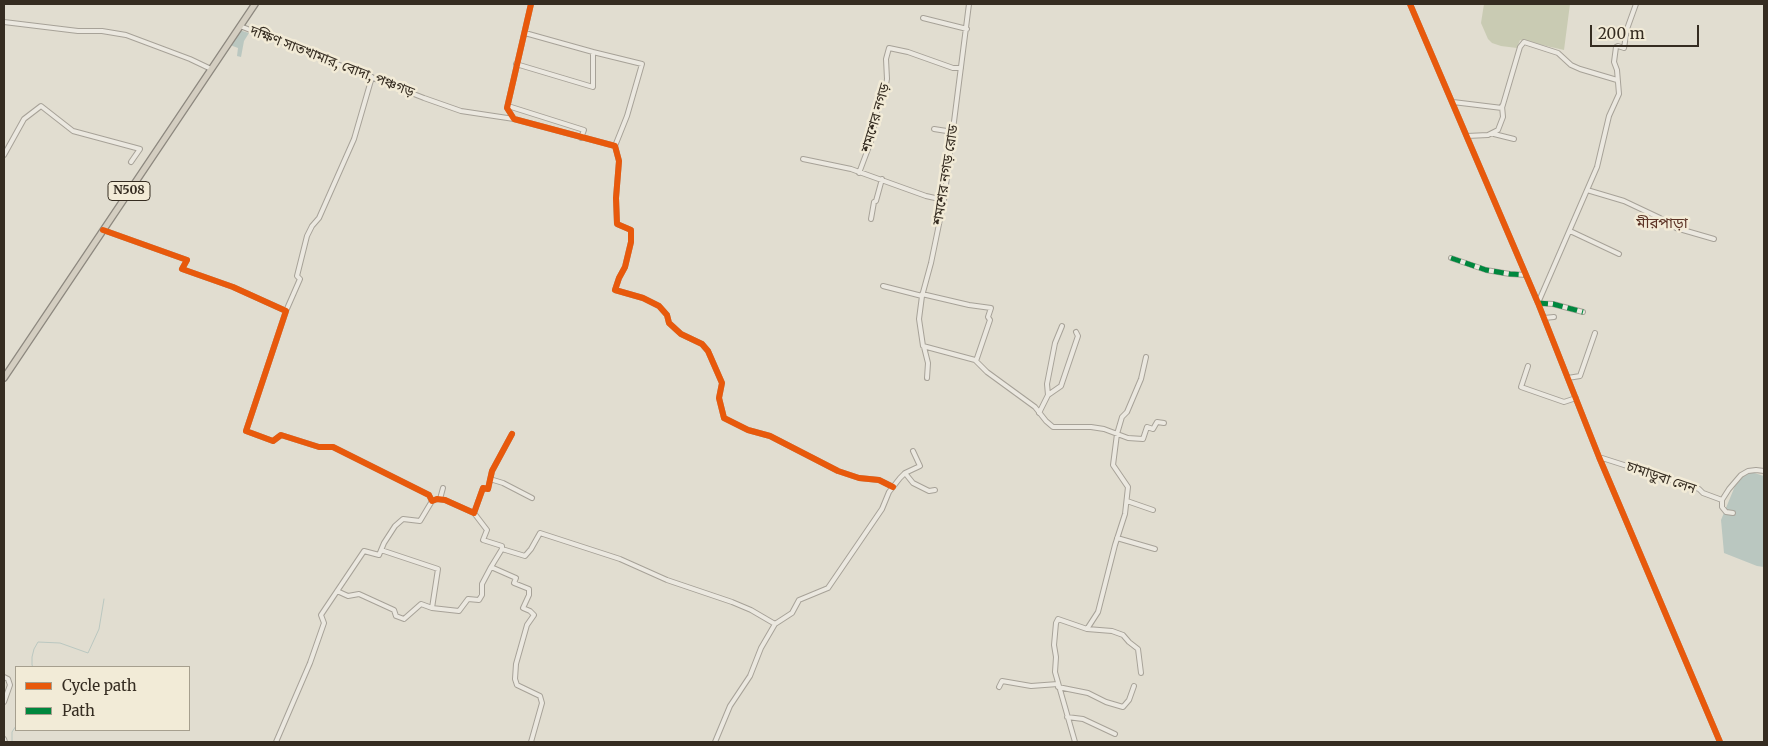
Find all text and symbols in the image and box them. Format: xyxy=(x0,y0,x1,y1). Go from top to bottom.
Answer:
scale bar xyxy=(1593,15,1702,47)
street label: দক্ষিণ সাতখামার, বোদা, পঞ্চগড় xyxy=(247,23,417,101)
text: 200 m xyxy=(1598,24,1645,43)
street label: শমশের নগড় xyxy=(858,81,894,155)
street label: শমশের নগড় রোড xyxy=(930,123,962,227)
road number: N508 xyxy=(108,182,150,200)
district label: মীরপাড়া xyxy=(1636,215,1688,233)
street label: চামাডুবা লেন xyxy=(1624,458,1698,498)
legend xyxy=(15,666,190,731)
text: Cycle path xyxy=(62,676,137,695)
text: Path xyxy=(62,701,95,720)

